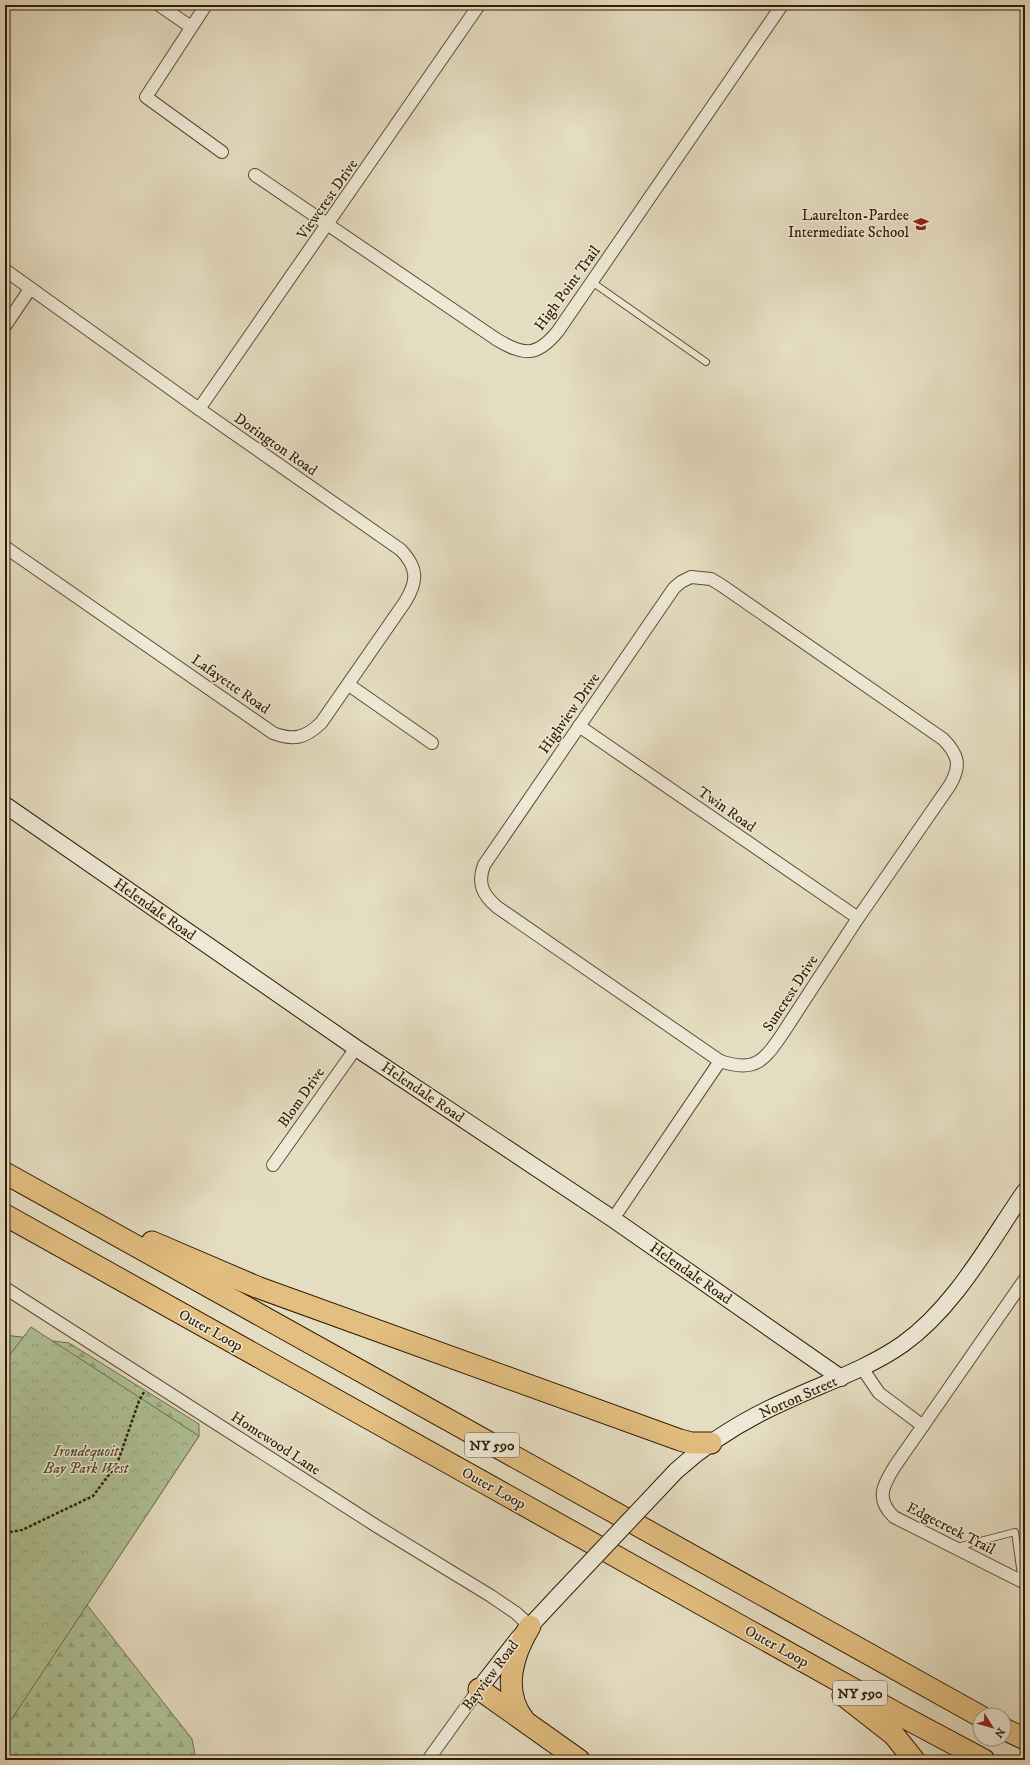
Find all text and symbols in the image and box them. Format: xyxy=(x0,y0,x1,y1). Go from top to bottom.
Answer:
street label: Viewcrest Drive xyxy=(292,155,362,244)
place label: Laurelton-Pardee Intermediate School xyxy=(788,206,909,242)
school or university icon: Laurelton-Pardee Intermediate School xyxy=(912,215,930,233)
street label: High Point Trail xyxy=(530,242,605,334)
street label: Dorington Road xyxy=(230,409,321,480)
street label: Lafayette Road xyxy=(188,650,274,719)
street label: Highview Drive xyxy=(535,669,604,757)
street label: Twin Road xyxy=(694,783,760,837)
street label: Helendale Road xyxy=(110,874,200,945)
street label: Suncrest Drive xyxy=(759,951,822,1035)
street label: Helendale Road xyxy=(378,1058,468,1127)
street label: Blom Drive xyxy=(274,1064,329,1131)
street label: Helendale Road xyxy=(646,1238,736,1309)
street label: Outer Loop xyxy=(175,1305,247,1356)
street label: Norton Street xyxy=(756,1372,840,1423)
street label: Homewood Lane xyxy=(227,1407,324,1479)
road number: NY 590 xyxy=(465,1433,519,1457)
park label: Irondequoit Bay Park West xyxy=(43,1442,130,1478)
street label: Outer Loop xyxy=(458,1463,530,1514)
street label: Edgecreek Trail xyxy=(903,1498,999,1559)
street label: Outer Loop xyxy=(741,1621,813,1672)
street label: Bayview Road xyxy=(458,1636,523,1714)
road number: NY 590 xyxy=(833,1681,887,1705)
north arrow xyxy=(972,1707,1012,1747)
text: N xyxy=(991,1725,1007,1740)

